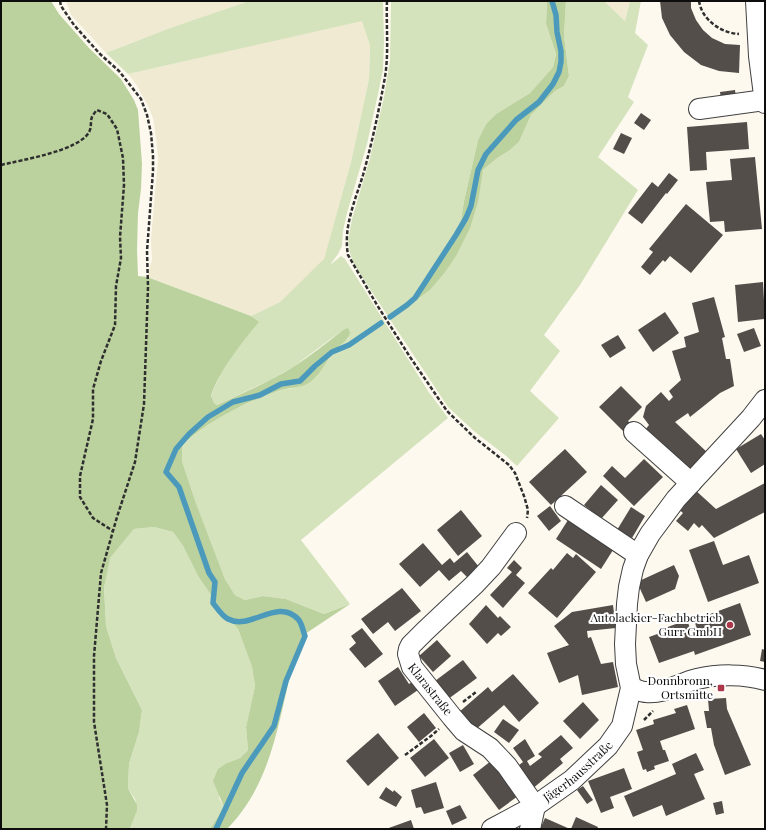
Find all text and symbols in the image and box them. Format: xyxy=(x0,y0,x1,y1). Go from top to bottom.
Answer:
place label: Autolackier-Fachbetrieb Gurr GmbH xyxy=(589,609,722,639)
marker: Autolackier-Fachbetrieb Gurr GmbH xyxy=(725,620,735,630)
street label: Klarastraße xyxy=(405,659,457,718)
place label: Donnbronn, Ortsmitte xyxy=(648,672,713,702)
marker: Donnbronn, Ortsmitte xyxy=(716,683,726,693)
street label: Jägerhausstraße xyxy=(539,738,616,805)

